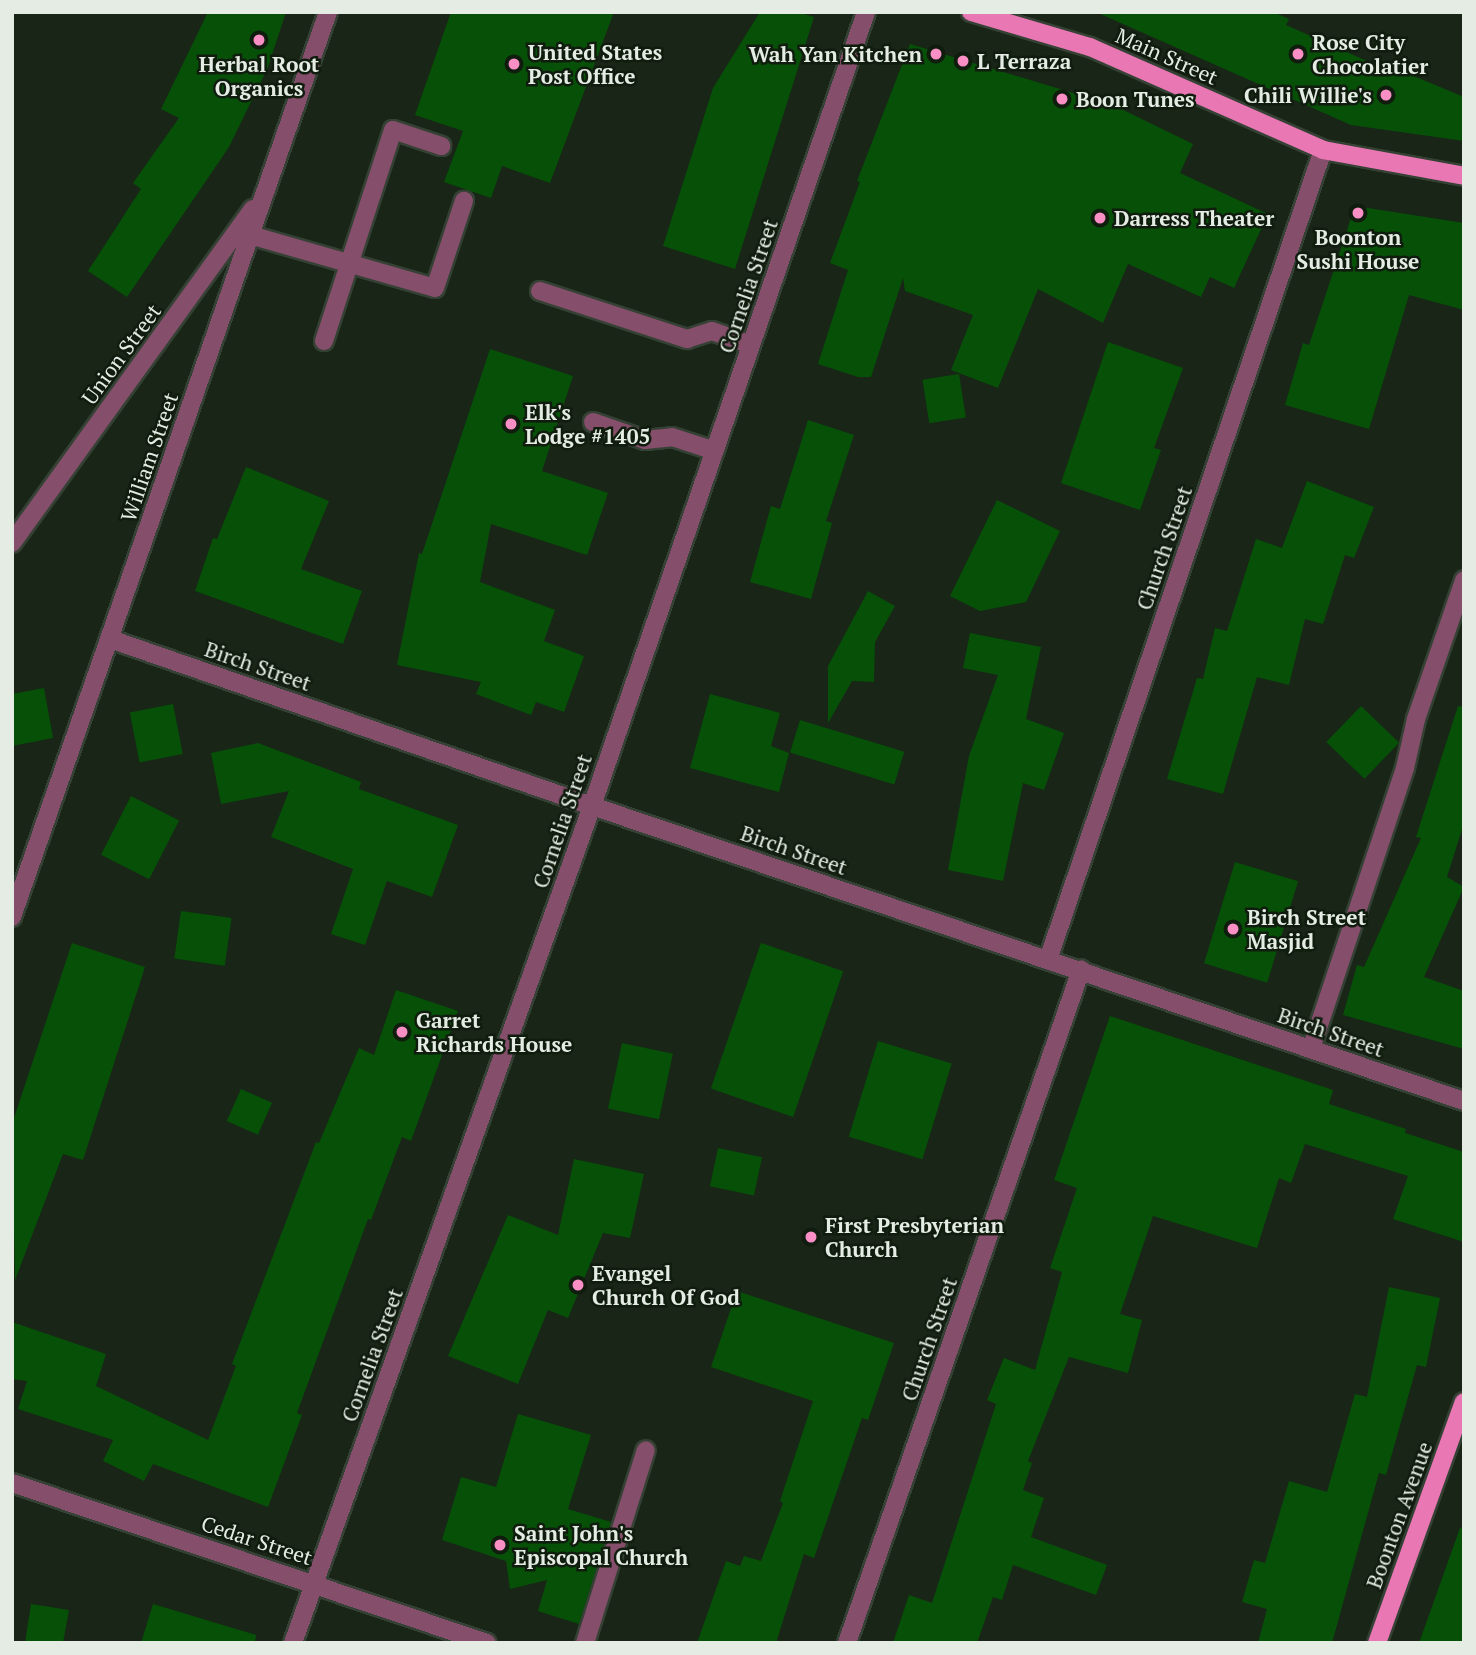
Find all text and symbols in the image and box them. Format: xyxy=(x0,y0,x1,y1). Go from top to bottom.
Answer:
street label: Main Street xyxy=(1112,22,1222,90)
place label: Rose City Chocolatier xyxy=(1312,29,1428,79)
marker: Herbal Root Organics xyxy=(251,32,267,48)
place label: United States Post Office xyxy=(528,39,662,89)
place label: Wah Yan Kitchen xyxy=(749,41,922,67)
marker: Wah Yan Kitchen xyxy=(928,46,944,62)
marker: Rose City Chocolatier xyxy=(1290,46,1306,62)
place label: L Terraza xyxy=(977,48,1071,74)
place label: Herbal Root Organics xyxy=(199,51,319,101)
marker: L Terraza xyxy=(955,53,971,69)
marker: United States Post Office xyxy=(506,56,522,72)
place label: Chili Willie's xyxy=(1244,82,1372,108)
place label: Boon Tunes xyxy=(1076,86,1195,112)
marker: Chili Willie's xyxy=(1378,87,1394,103)
marker: Boon Tunes xyxy=(1054,91,1070,107)
place label: Darress Theater xyxy=(1114,205,1274,231)
marker: Boonton Sushi House xyxy=(1350,205,1366,221)
marker: Darress Theater xyxy=(1092,210,1108,226)
street label: Cornelia Street xyxy=(713,216,783,356)
place label: Boonton Sushi House xyxy=(1297,224,1419,274)
street label: Union Street xyxy=(76,299,166,409)
street label: William Street xyxy=(115,389,183,525)
place label: Elk's Lodge #1405 xyxy=(525,399,650,449)
marker: Elk's Lodge #1405 xyxy=(503,416,519,432)
street label: Church Street xyxy=(1131,483,1197,613)
street label: Birch Street xyxy=(202,636,314,696)
street label: Cornelia Street xyxy=(527,751,597,891)
street label: Birch Street xyxy=(738,820,850,880)
place label: Birch Street Masjid xyxy=(1247,904,1366,954)
marker: Birch Street Masjid xyxy=(1225,921,1241,937)
street label: Birch Street xyxy=(1275,1002,1387,1062)
place label: Garret Richards House xyxy=(416,1007,572,1057)
marker: Garret Richards House xyxy=(394,1024,410,1040)
place label: First Presbyterian Church xyxy=(825,1212,1004,1262)
marker: First Presbyterian Church xyxy=(803,1229,819,1245)
place label: Evangel Church Of God xyxy=(592,1260,740,1310)
street label: Church Street xyxy=(896,1274,962,1404)
marker: Evangel Church Of God xyxy=(570,1277,586,1293)
street label: Cornelia Street xyxy=(336,1285,408,1425)
street label: Boonton Avenue xyxy=(1361,1438,1437,1592)
street label: Cedar Street xyxy=(198,1510,316,1570)
place label: Saint John's Episcopal Church xyxy=(514,1520,688,1570)
marker: Saint John's Episcopal Church xyxy=(492,1537,508,1553)

